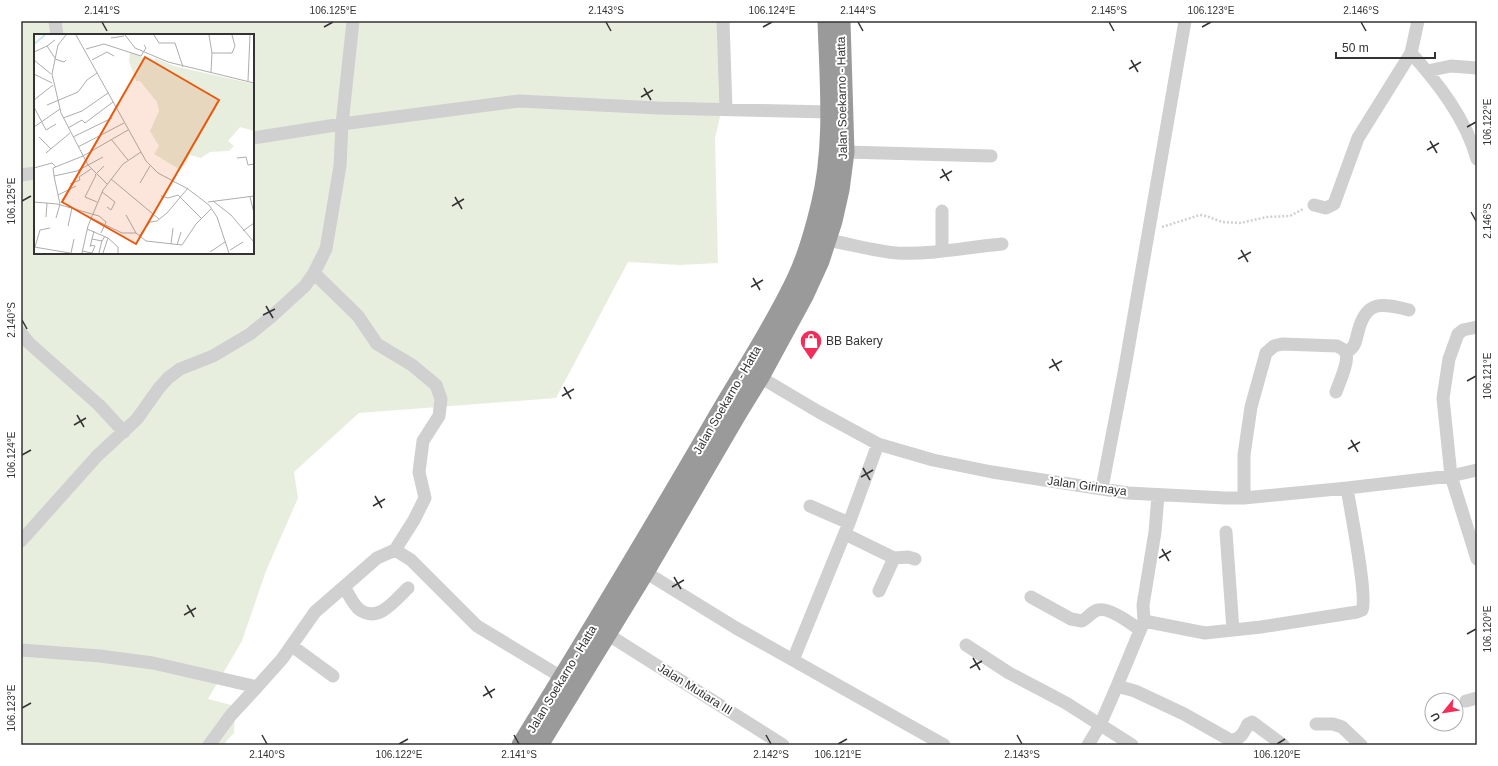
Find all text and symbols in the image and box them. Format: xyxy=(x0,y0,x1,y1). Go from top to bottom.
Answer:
text: 2.141°S xyxy=(84,5,120,16)
text: 106.125°E xyxy=(310,5,357,16)
text: 2.143°S xyxy=(588,5,624,16)
text: 106.124°E xyxy=(749,5,796,16)
text: 2.144°S xyxy=(840,5,876,16)
text: 2.145°S xyxy=(1091,5,1127,16)
text: 106.123°E xyxy=(1188,5,1235,16)
text: 2.146°S xyxy=(1343,5,1379,16)
inset map xyxy=(34,34,254,254)
scale bar xyxy=(1336,34,1435,60)
street label: Jalan Soekarno - Hatta xyxy=(834,36,850,159)
text: 50 m xyxy=(1342,41,1369,55)
text: 106.122°E xyxy=(1482,98,1493,145)
text: 106.125°E xyxy=(6,177,17,224)
text: 2.146°S xyxy=(1482,203,1493,239)
text: 2.140°S xyxy=(6,302,17,338)
shop icon: BB Bakery xyxy=(798,328,824,361)
place label: BB Bakery xyxy=(826,334,883,348)
street label: Jalan Soekarno - Hatta xyxy=(690,343,764,457)
text: 106.121°E xyxy=(1482,352,1493,399)
text: 106.124°E xyxy=(6,431,17,478)
street label: Jalan Girimaya xyxy=(1046,473,1128,499)
text: 106.120°E xyxy=(1482,605,1493,652)
street label: Jalan Soekarno - Hatta xyxy=(524,623,600,735)
street label: Jalan Mutiara III xyxy=(655,660,735,718)
text: 106.123°E xyxy=(6,684,17,731)
north arrow xyxy=(1424,692,1464,732)
text: U xyxy=(1428,711,1443,723)
text: 2.140°S xyxy=(249,749,285,760)
text: 106.122°E xyxy=(376,749,423,760)
text: 2.141°S xyxy=(501,749,537,760)
text: 2.142°S xyxy=(753,749,789,760)
text: 106.121°E xyxy=(815,749,862,760)
text: 2.143°S xyxy=(1004,749,1040,760)
text: 106.120°E xyxy=(1254,749,1301,760)

